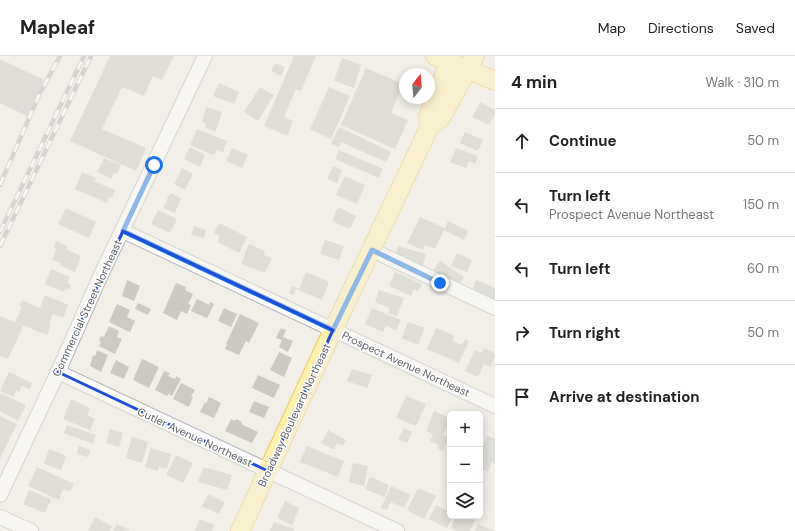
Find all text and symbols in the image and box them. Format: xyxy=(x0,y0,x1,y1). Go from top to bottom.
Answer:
text: Mapleaf xyxy=(20,15,95,40)
text: Map xyxy=(598,19,626,37)
text: Directions xyxy=(648,19,714,37)
text: Saved xyxy=(736,19,775,37)
north arrow xyxy=(399,68,435,104)
text: 4 min xyxy=(511,71,557,93)
text: Walk · 310 m xyxy=(706,74,779,91)
icon: ahead xyxy=(511,130,533,152)
text: Continue xyxy=(549,131,617,151)
text: 50 m xyxy=(747,132,779,149)
route start xyxy=(145,156,163,174)
text: Turn left xyxy=(549,186,610,206)
icon: left xyxy=(511,194,533,216)
text: 150 m xyxy=(743,196,779,213)
text: Prospect Avenue Northeast xyxy=(549,206,714,223)
street label: Commercial Street Northeast xyxy=(49,237,125,379)
icon: left xyxy=(511,258,533,280)
text: Turn left xyxy=(549,259,610,279)
text: 60 m xyxy=(747,260,779,277)
route end xyxy=(431,274,449,292)
icon: right xyxy=(511,322,533,344)
text: Turn right xyxy=(549,323,620,343)
text: 50 m xyxy=(747,324,779,341)
street label: Prospect Avenue Northeast xyxy=(340,328,472,400)
street label: Broadway Boulevard Northeast xyxy=(255,341,333,489)
icon: arrive xyxy=(511,386,533,408)
text: Arrive at destination xyxy=(549,387,700,407)
street label: Cutler Avenue Northeast xyxy=(135,404,255,470)
map controls xyxy=(447,411,483,519)
button: + xyxy=(447,411,483,447)
button: − xyxy=(447,447,483,483)
button: layers xyxy=(447,483,483,519)

